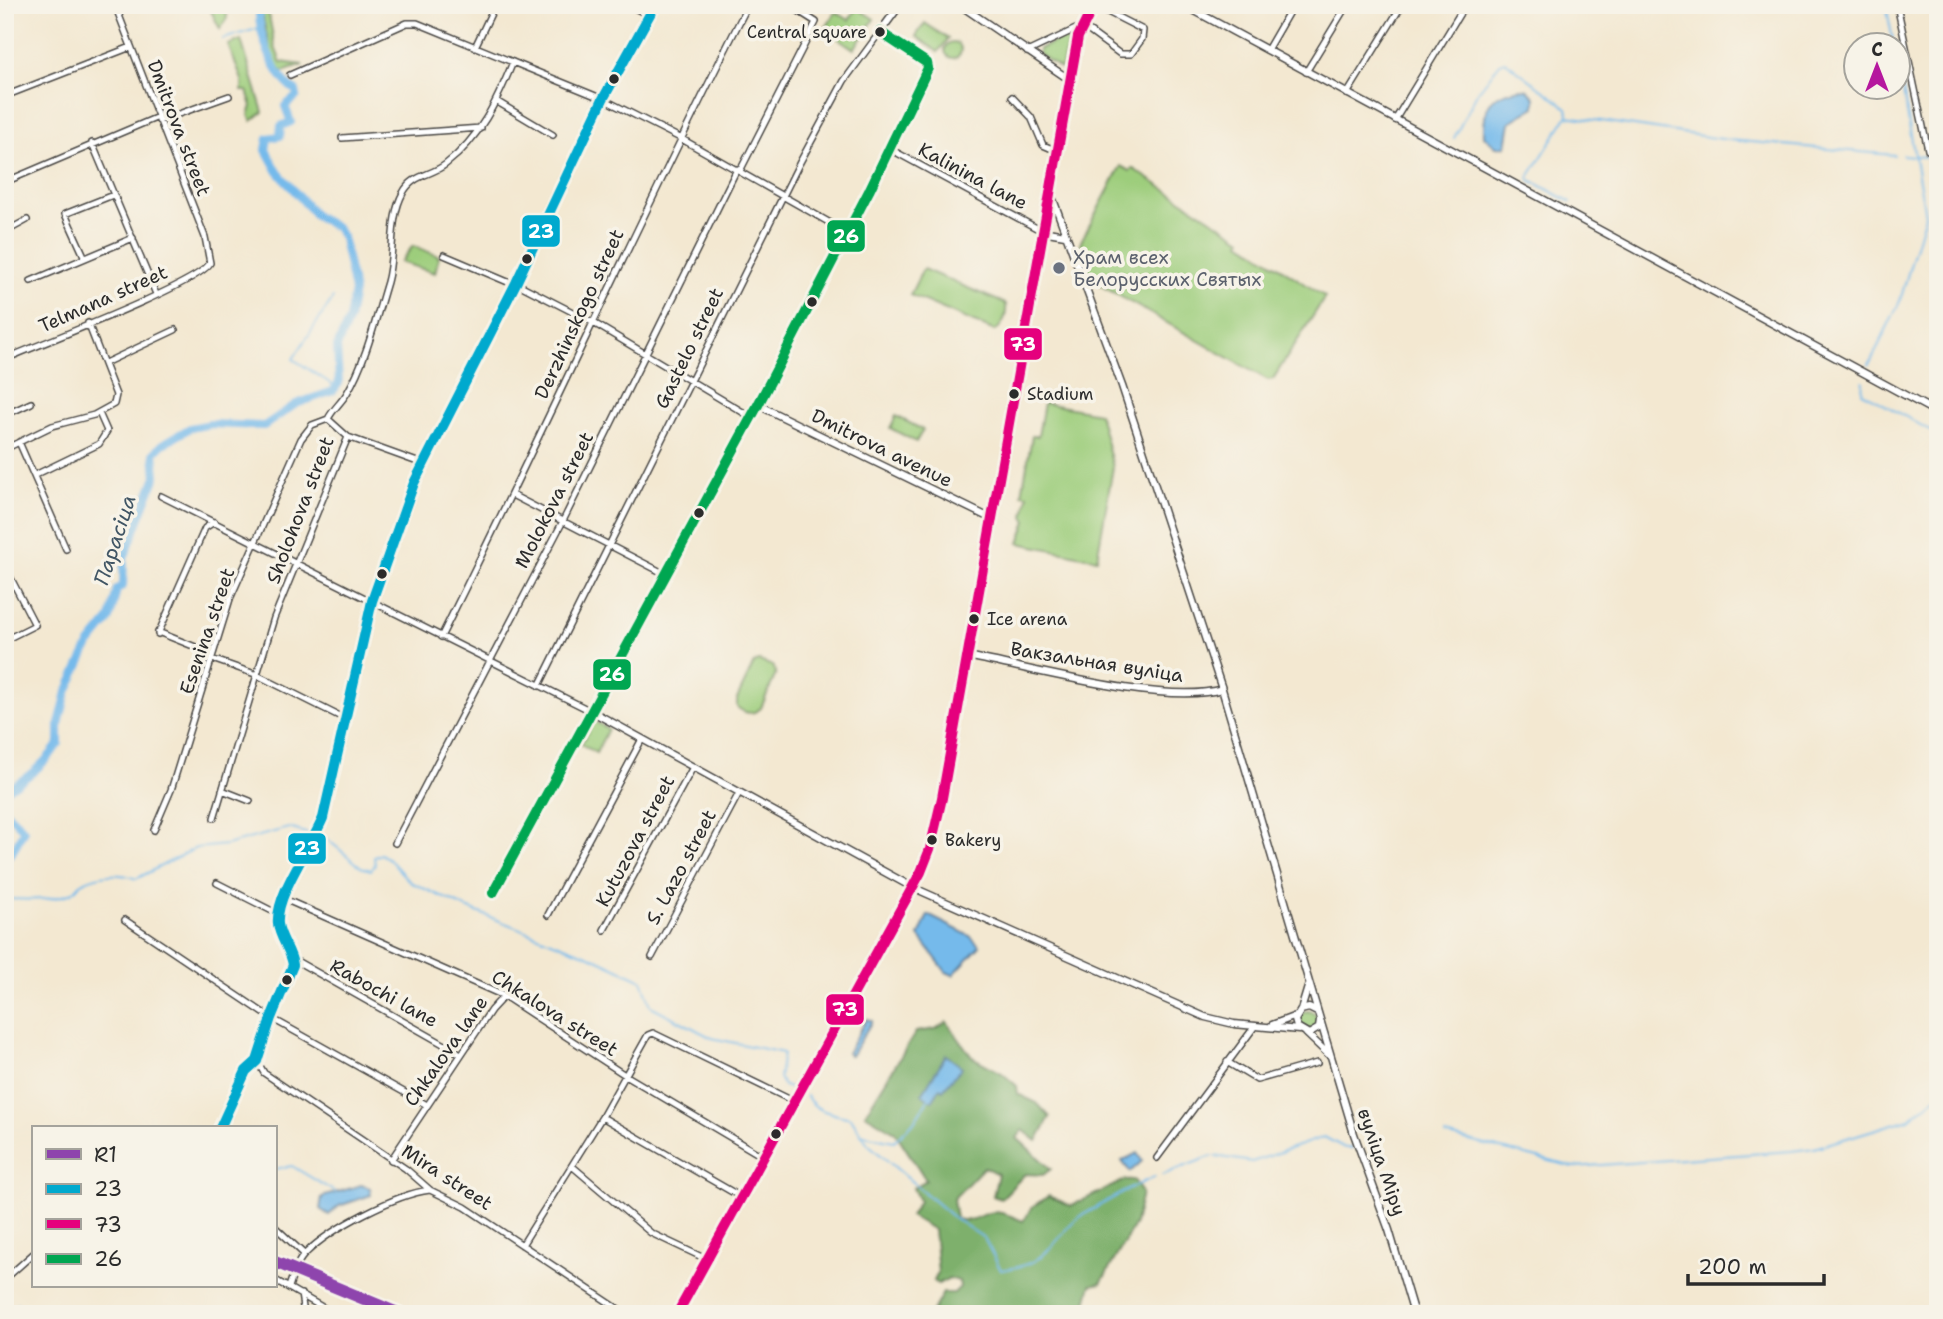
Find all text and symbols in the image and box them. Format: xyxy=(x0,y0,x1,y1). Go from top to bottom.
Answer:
place label: Central square xyxy=(747,21,867,43)
marker: Central square xyxy=(873,25,887,39)
north arrow xyxy=(1842,32,1912,102)
text: С xyxy=(1871,37,1883,62)
street label: Dmitrova street xyxy=(142,56,216,200)
unlabelled marker xyxy=(607,72,621,86)
street label: Kalinina lane xyxy=(914,137,1032,215)
line badge: 23 xyxy=(521,214,561,248)
text: 23 xyxy=(528,219,554,244)
line badge: 26 xyxy=(826,219,866,253)
text: 26 xyxy=(833,224,859,249)
street label: Derzhinskogo street xyxy=(529,225,629,403)
place label: Храм всех Белорусских Святых xyxy=(1073,245,1262,292)
unlabelled marker xyxy=(520,252,534,266)
street label: Telmana street xyxy=(35,259,171,339)
marker: Храм всех Белорусских Святых xyxy=(1051,260,1067,276)
street label: Gastelo street xyxy=(649,283,729,413)
unlabelled marker xyxy=(805,295,819,309)
line badge: 73 xyxy=(1003,327,1043,361)
text: 73 xyxy=(1010,332,1036,357)
place label: Stadium xyxy=(1027,383,1094,405)
marker: Stadium xyxy=(1007,387,1021,401)
street label: Dmitrova avenue xyxy=(807,403,957,493)
street label: Molokova street xyxy=(509,427,599,573)
street label: Sholohova street xyxy=(260,433,340,587)
water label: Парасіца xyxy=(87,491,143,589)
unlabelled marker xyxy=(692,506,706,520)
street label: Esenina street xyxy=(174,564,240,698)
unlabelled marker xyxy=(375,567,389,581)
place label: Ice arena xyxy=(987,608,1068,630)
marker: Ice arena xyxy=(967,612,981,626)
street label: Вакзальная вуліца xyxy=(1009,636,1185,688)
line badge: 26 xyxy=(592,658,632,691)
text: 26 xyxy=(599,662,625,687)
street label: Kutuzova street xyxy=(590,771,680,911)
street label: S. Lazo street xyxy=(640,805,722,929)
place label: Bakery xyxy=(945,829,1001,851)
line badge: 23 xyxy=(287,832,327,865)
marker: Bakery xyxy=(925,833,939,847)
text: 23 xyxy=(294,836,320,861)
street label: Rabochi lane xyxy=(326,953,442,1033)
street label: Chkalova street xyxy=(487,964,623,1062)
unlabelled marker xyxy=(280,973,294,987)
street label: Chkalova lane xyxy=(399,991,493,1111)
line badge: 73 xyxy=(825,993,865,1026)
text: 73 xyxy=(832,997,858,1022)
street label: вуліца Міру xyxy=(1352,1105,1412,1219)
legend xyxy=(32,1126,276,1288)
unlabelled marker xyxy=(769,1127,783,1141)
street label: Mira street xyxy=(397,1138,497,1216)
text: R1 xyxy=(94,1141,117,1169)
text: 23 xyxy=(94,1175,122,1203)
text: 73 xyxy=(94,1211,122,1239)
scale bar xyxy=(1688,1242,1824,1286)
text: 26 xyxy=(94,1245,122,1273)
text: 200 m xyxy=(1698,1253,1767,1281)

